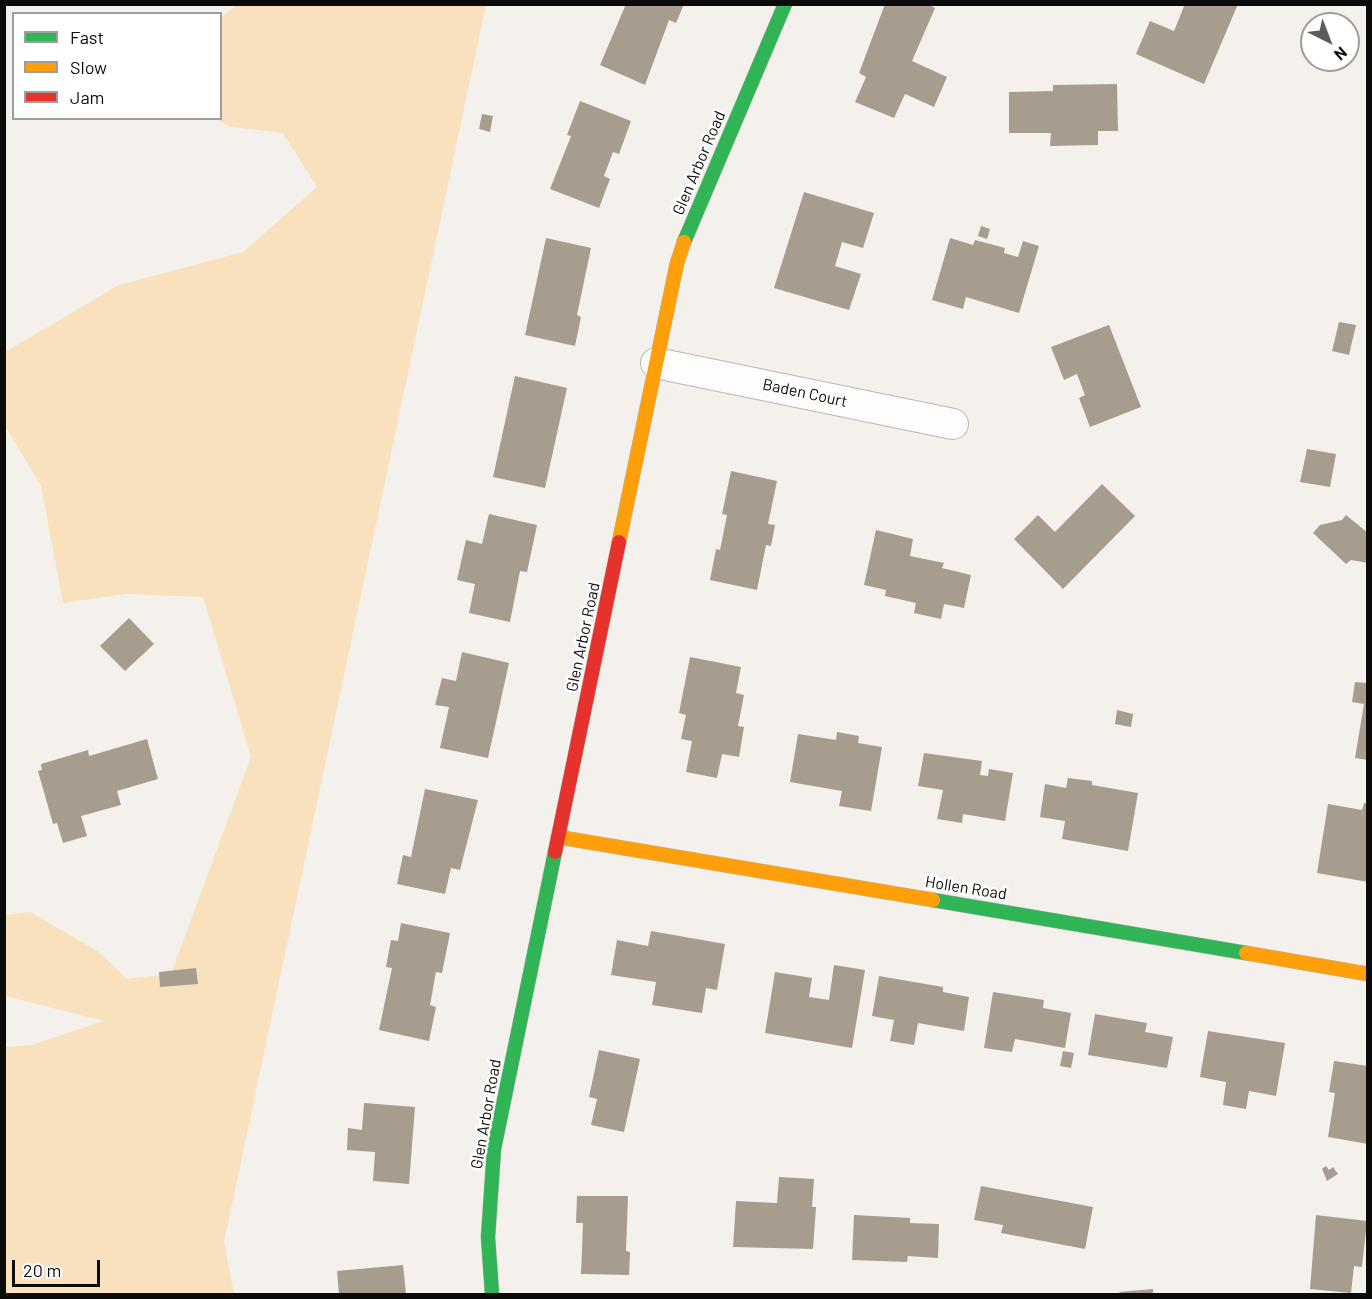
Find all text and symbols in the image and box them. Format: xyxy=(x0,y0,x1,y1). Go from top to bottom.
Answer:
legend xyxy=(12,12,222,120)
north arrow xyxy=(1300,12,1360,72)
text: Fast xyxy=(70,26,104,48)
text: N xyxy=(1331,44,1351,65)
text: Slow xyxy=(70,56,107,78)
text: Jam xyxy=(70,86,104,108)
street label: Glen Arbor Road xyxy=(668,108,730,218)
street label: Baden Court xyxy=(761,375,849,411)
street label: Glen Arbor Road xyxy=(562,581,604,693)
street label: Hollen Road xyxy=(924,872,1008,904)
street label: Glen Arbor Road xyxy=(467,1058,505,1170)
scale bar xyxy=(15,1248,104,1286)
text: 20 m xyxy=(23,1259,61,1281)

